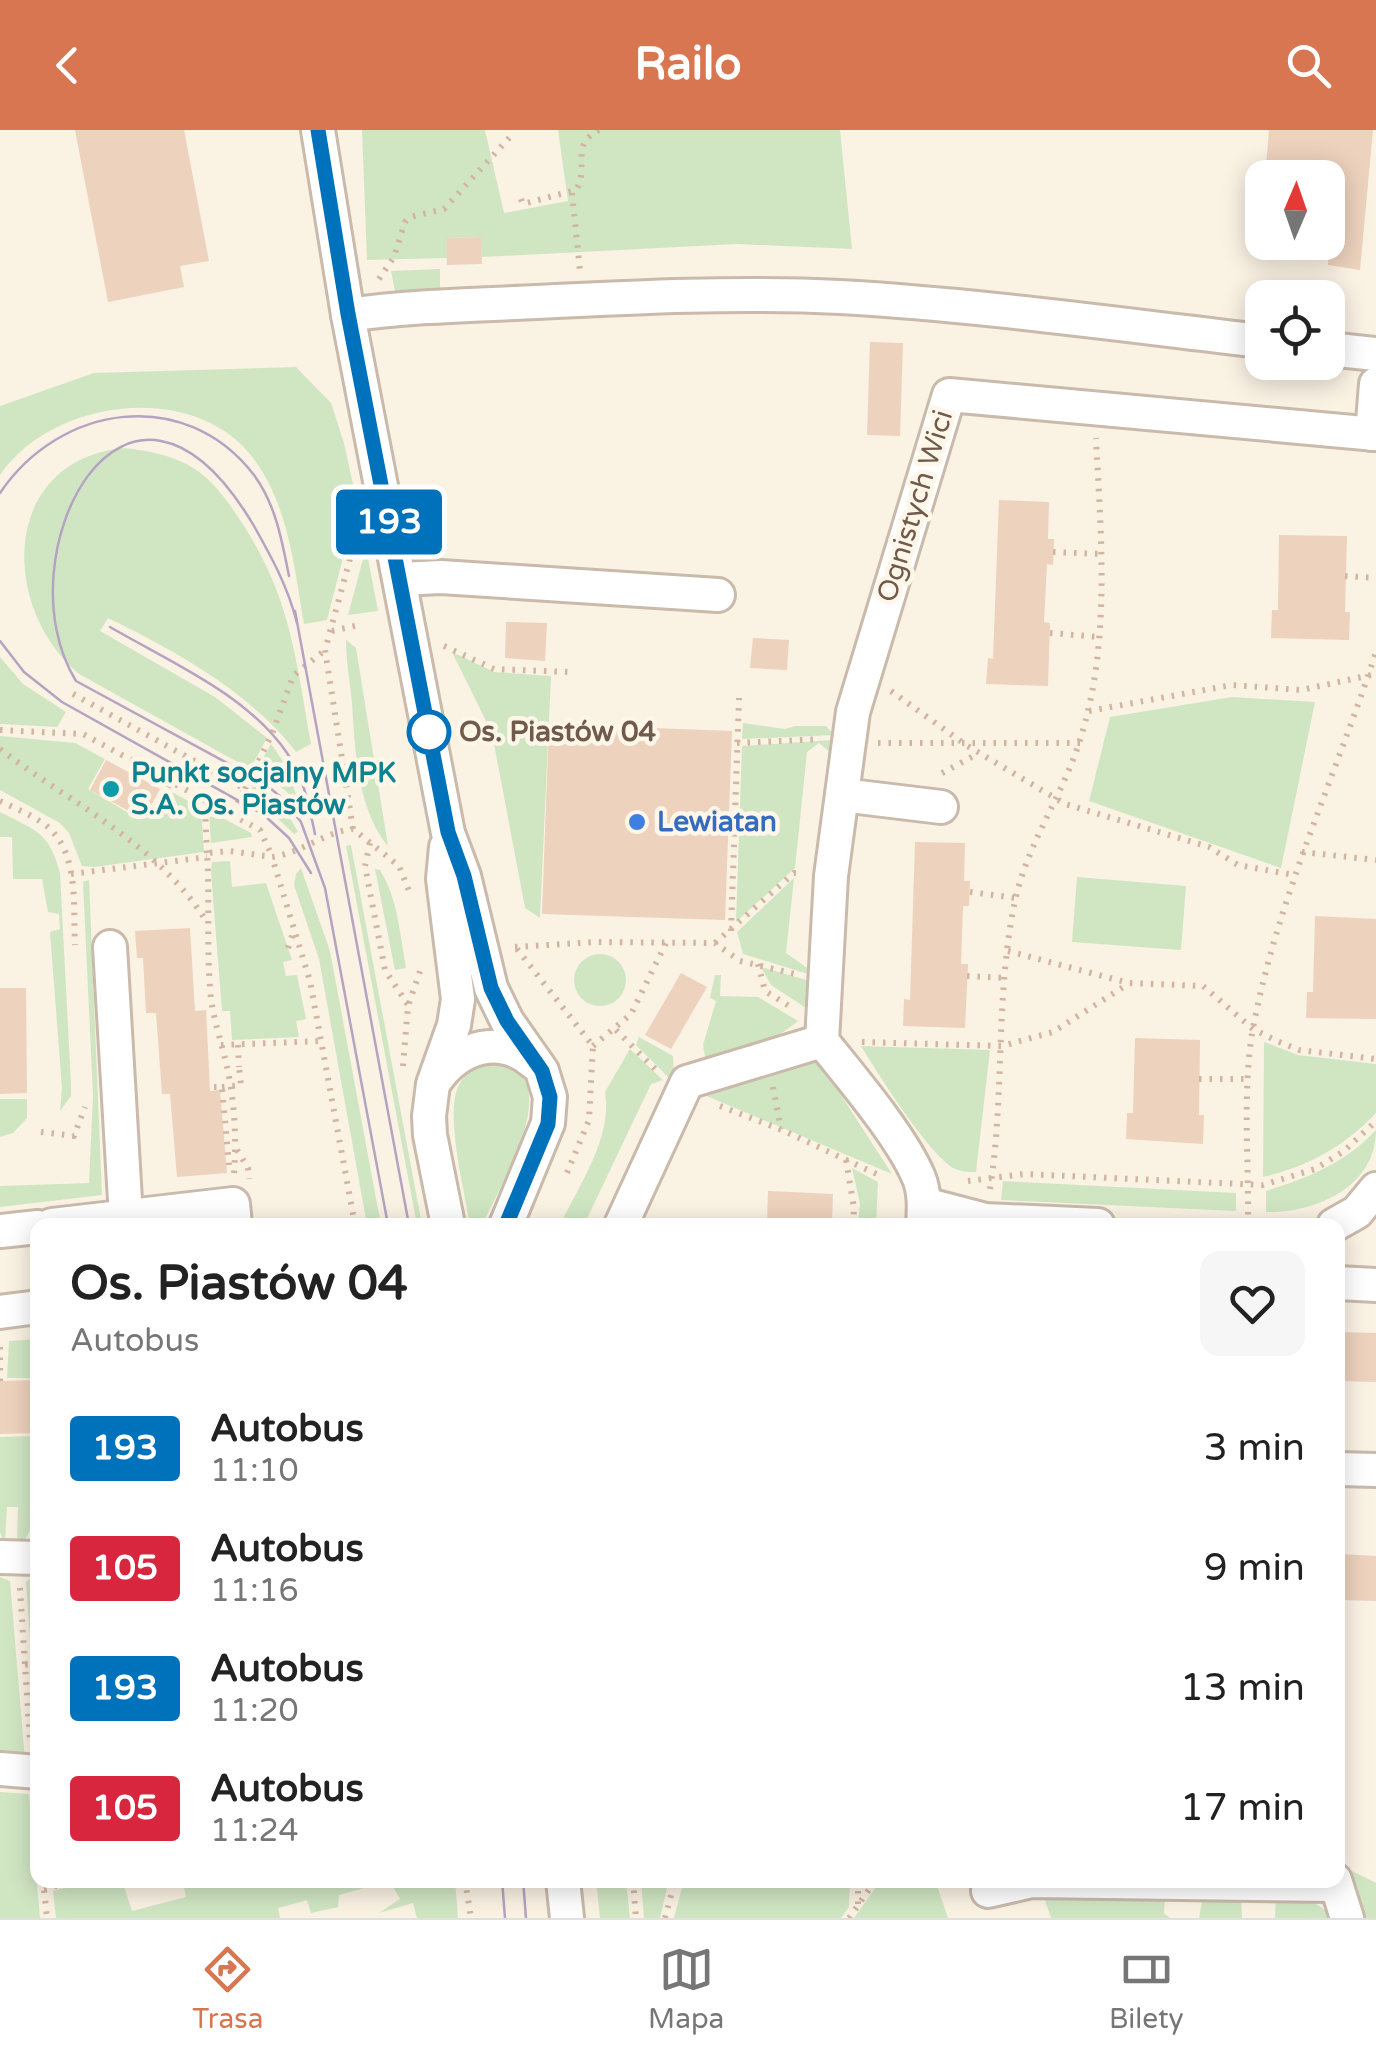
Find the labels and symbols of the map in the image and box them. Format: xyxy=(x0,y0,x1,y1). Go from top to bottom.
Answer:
north arrow xyxy=(1245,160,1345,260)
street label: Ognistych Wici xyxy=(870,406,960,606)
line badge: 193 xyxy=(332,490,446,554)
marker: Os. Piastów 04 xyxy=(408,711,450,753)
place label: Os. Piastów 04 xyxy=(459,715,657,749)
place label: Punkt socjalny MPK S.A. Os. Piastów xyxy=(131,756,396,822)
marker: Punkt socjalny MPK S.A. Os. Piastów xyxy=(100,778,122,800)
place label: Lewiatan xyxy=(657,805,777,839)
marker: Lewiatan xyxy=(626,811,648,833)

